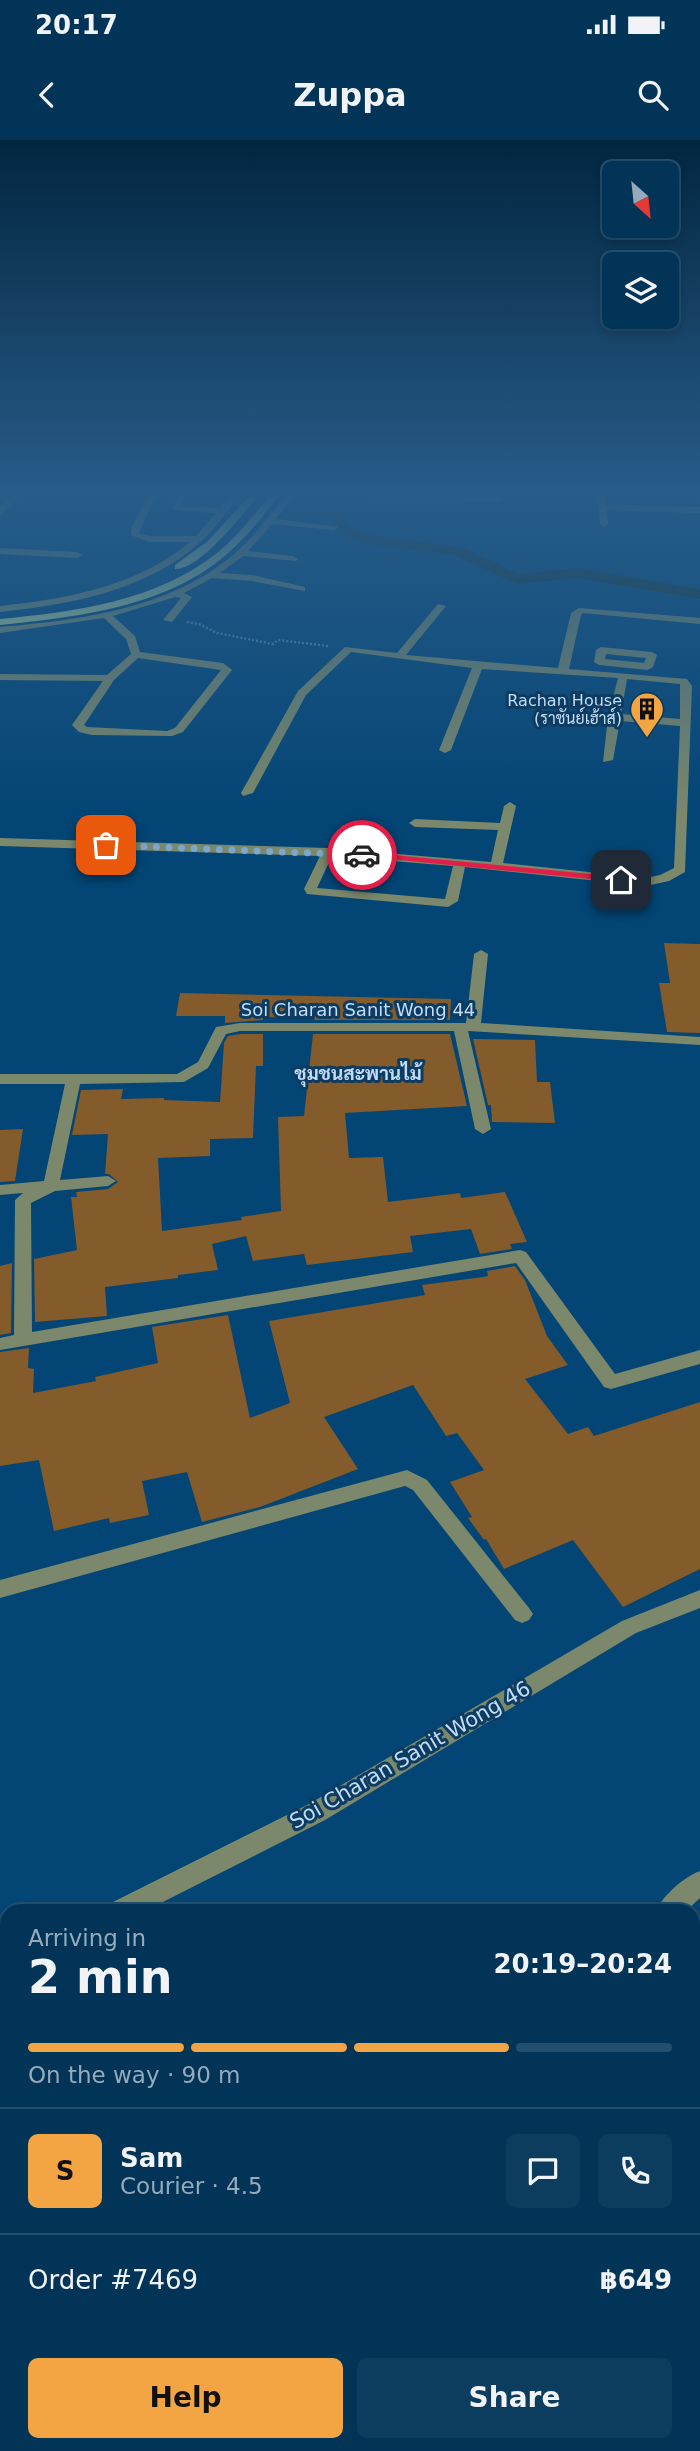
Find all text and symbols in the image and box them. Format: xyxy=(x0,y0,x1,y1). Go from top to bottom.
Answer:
text: 20:17 xyxy=(35,10,118,40)
icon: back xyxy=(28,76,66,114)
text: Zuppa xyxy=(293,76,407,114)
icon: search xyxy=(634,76,672,114)
north arrow xyxy=(602,161,679,238)
map controls xyxy=(602,161,679,329)
button: layers xyxy=(602,252,679,329)
building icon: Rachan House (ราชันย์เฮ้าส์) xyxy=(628,690,666,739)
place label: Rachan House (ราชันย์เฮ้าส์) xyxy=(507,691,622,728)
pin xyxy=(76,815,136,875)
courier xyxy=(327,820,397,890)
icon: bag xyxy=(87,826,125,864)
icon: car xyxy=(343,836,381,874)
pin xyxy=(591,850,651,910)
icon: home xyxy=(602,861,640,899)
street label: Soi Charan Sanit Wong 44 xyxy=(241,999,475,1020)
district label: ชุมชนสะพานไม้ xyxy=(294,1061,423,1088)
street label: Soi Charan Sanit Wong 46 xyxy=(285,1676,535,1834)
text: Arriving in xyxy=(28,1925,146,1951)
text: 20:19–20:24 xyxy=(493,1949,672,1979)
text: 2 min xyxy=(28,1950,172,2004)
text: On the way · 90 m xyxy=(28,2062,240,2088)
button: chat xyxy=(506,2134,580,2208)
button: phone xyxy=(598,2134,672,2208)
text: Sam xyxy=(120,2143,183,2173)
text: S xyxy=(56,2156,74,2186)
text: Courier · 4.5 xyxy=(120,2173,263,2199)
text: Order #7469 xyxy=(28,2265,198,2295)
text: ฿649 xyxy=(600,2265,672,2295)
button: Help xyxy=(28,2358,343,2438)
button: Share xyxy=(357,2358,672,2438)

